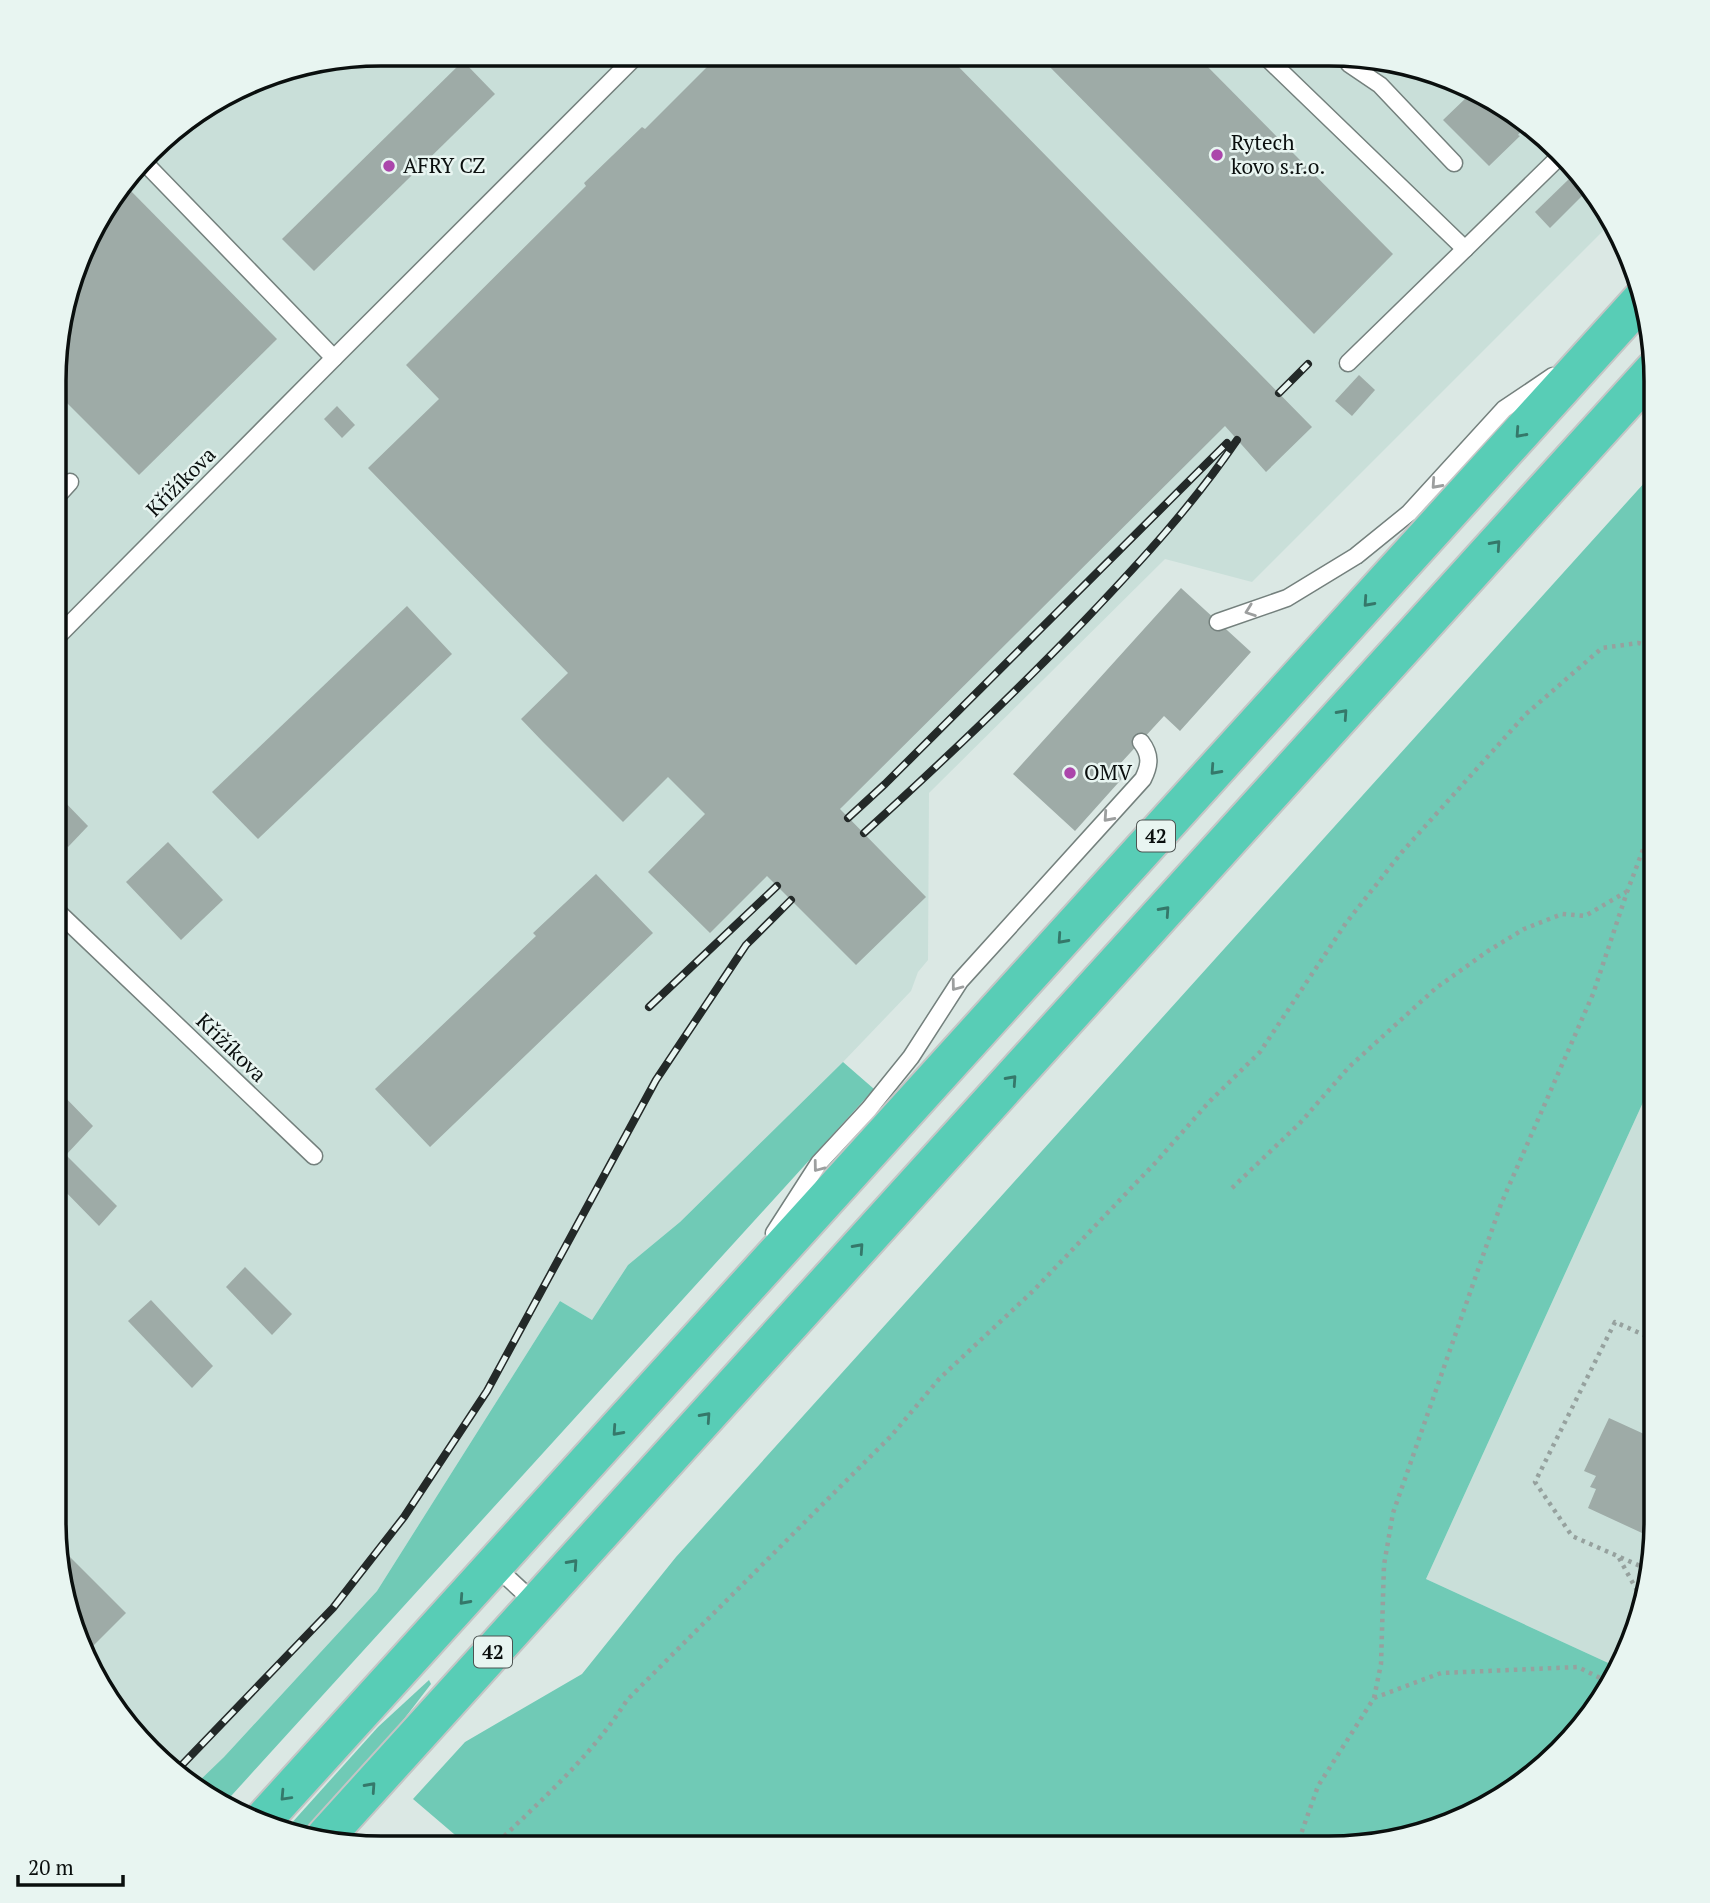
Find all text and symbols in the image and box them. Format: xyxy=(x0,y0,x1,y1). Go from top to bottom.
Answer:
place label: Rytech kovo s.r.o. xyxy=(1231,128,1325,180)
marker: Rytech kovo s.r.o. xyxy=(1209,147,1225,163)
place label: AFRY CZ xyxy=(403,151,485,179)
marker: AFRY CZ xyxy=(381,158,397,174)
one-way arrow xyxy=(1516,425,1528,438)
street label: Křížíkova xyxy=(139,440,221,522)
one-way arrow xyxy=(1431,476,1444,489)
one-way arrow xyxy=(1488,540,1500,553)
one-way arrow xyxy=(1363,593,1376,606)
one-way arrow xyxy=(1245,603,1257,617)
one-way arrow xyxy=(1335,709,1348,722)
place label: OMV xyxy=(1084,758,1133,786)
one-way arrow xyxy=(1211,762,1223,775)
marker: OMV xyxy=(1062,765,1078,781)
one-way arrow xyxy=(1104,809,1116,822)
road number: 42 xyxy=(1137,820,1175,852)
one-way arrow xyxy=(1156,906,1169,919)
one-way arrow xyxy=(1058,931,1071,944)
one-way arrow xyxy=(952,979,964,991)
street label: Křížíkova xyxy=(190,1007,273,1088)
one-way arrow xyxy=(1003,1075,1016,1088)
one-way arrow xyxy=(814,1159,826,1171)
one-way arrow xyxy=(850,1243,863,1256)
one-way arrow xyxy=(698,1412,710,1425)
one-way arrow xyxy=(613,1423,625,1436)
one-way arrow xyxy=(565,1559,577,1572)
one-way arrow xyxy=(460,1592,472,1605)
road number: 42 xyxy=(474,1636,512,1668)
one-way arrow xyxy=(363,1782,375,1795)
one-way arrow xyxy=(281,1788,294,1801)
scale bar xyxy=(18,1843,122,1887)
text: 20 m xyxy=(28,1853,74,1881)

